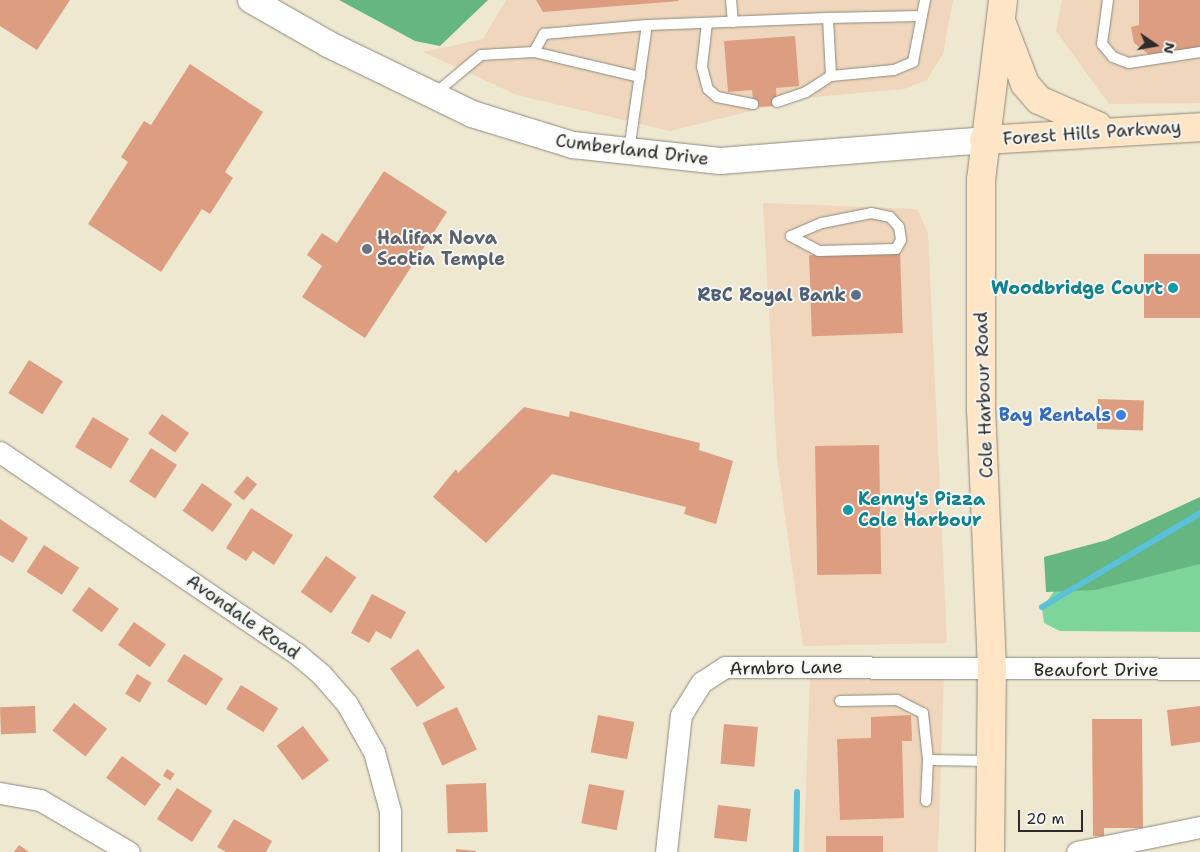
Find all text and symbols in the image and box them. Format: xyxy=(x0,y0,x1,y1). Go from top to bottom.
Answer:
north arrow xyxy=(1130,20,1180,70)
text: N xyxy=(1160,41,1180,55)
street label: Forest Hills Parkway xyxy=(1002,116,1182,150)
street label: Cumberland Drive xyxy=(554,130,710,170)
place label: Halifax Nova Scotia Temple xyxy=(377,228,505,270)
marker: Halifax Nova Scotia Temple xyxy=(361,243,373,255)
place label: Woodbridge Court xyxy=(991,277,1163,299)
marker: Woodbridge Court xyxy=(1167,282,1179,294)
place label: RBC Royal Bank xyxy=(697,284,846,306)
marker: RBC Royal Bank xyxy=(850,289,862,301)
street label: Cole Harbour Road xyxy=(970,311,998,479)
place label: Bay Rentals xyxy=(999,404,1111,426)
marker: Bay Rentals xyxy=(1115,409,1127,421)
place label: Kenny's Pizza Cole Harbour xyxy=(858,489,985,532)
marker: Kenny's Pizza Cole Harbour xyxy=(842,504,854,516)
street label: Avondale Road xyxy=(182,570,304,664)
street label: Armbro Lane xyxy=(729,656,843,680)
street label: Beaufort Drive xyxy=(1034,659,1158,681)
scale bar xyxy=(1020,800,1085,832)
text: 20 m xyxy=(1026,809,1065,829)

